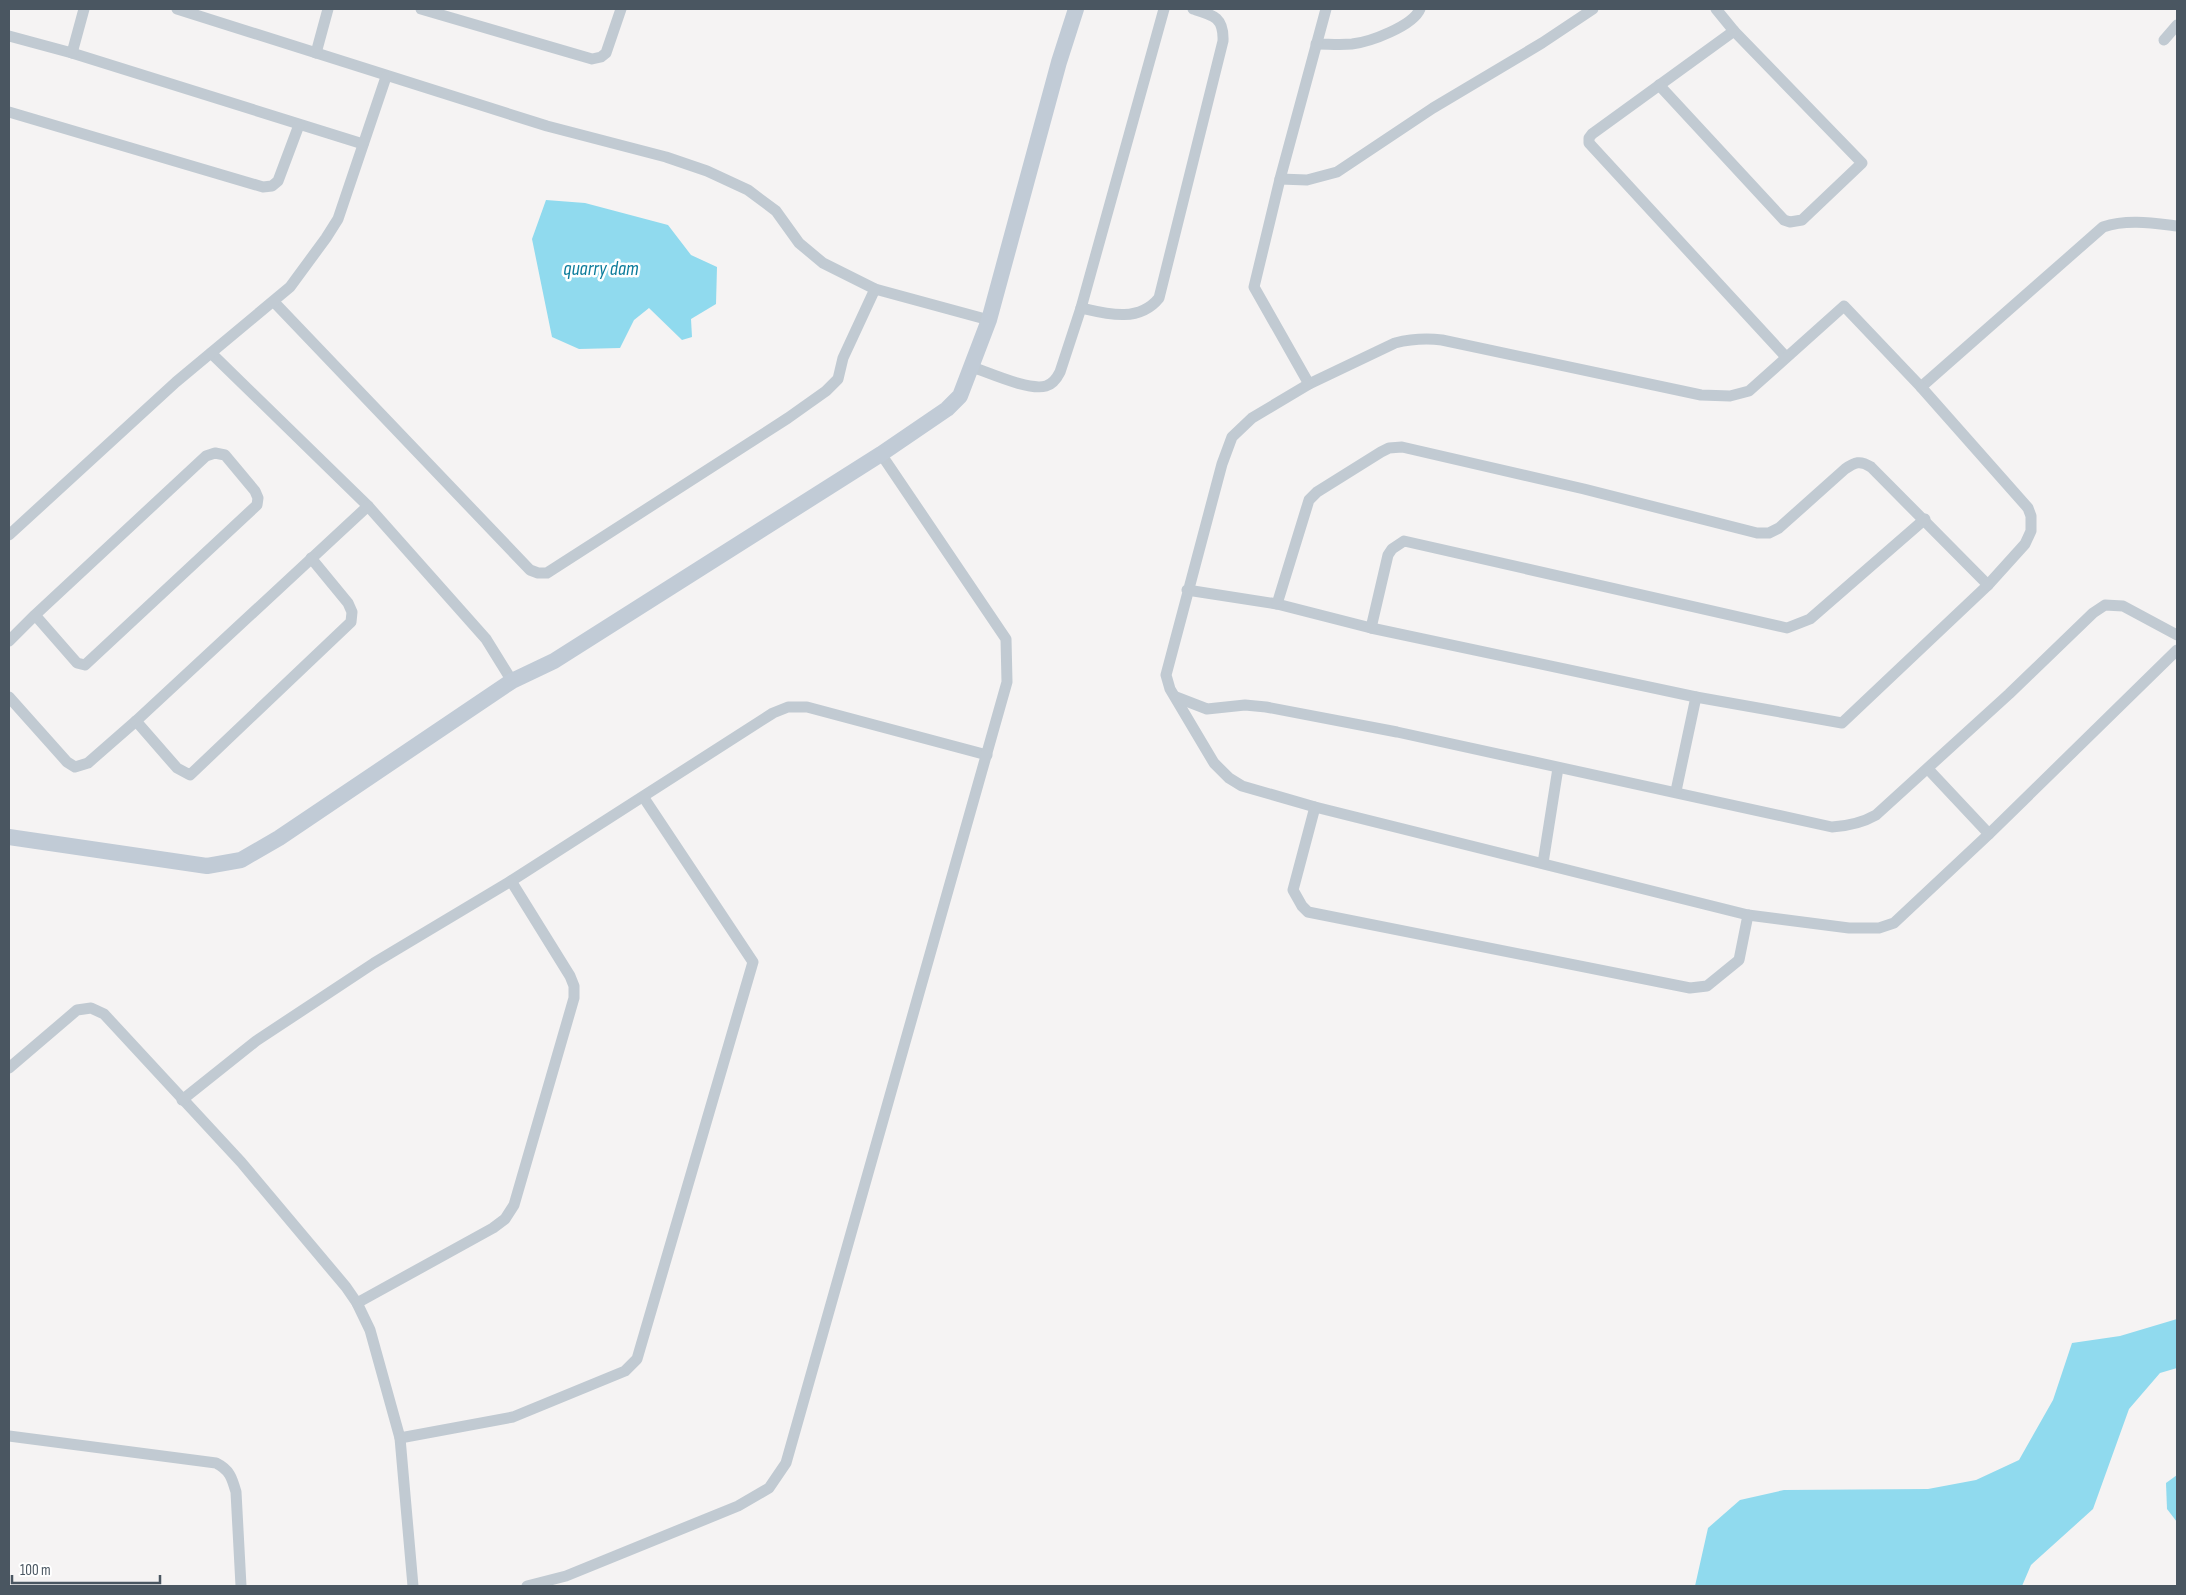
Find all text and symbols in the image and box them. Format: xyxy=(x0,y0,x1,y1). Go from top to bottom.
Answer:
water label: quarry dam xyxy=(563,257,639,281)
scale bar xyxy=(12,1552,160,1584)
text: 100 m xyxy=(20,1561,51,1580)

